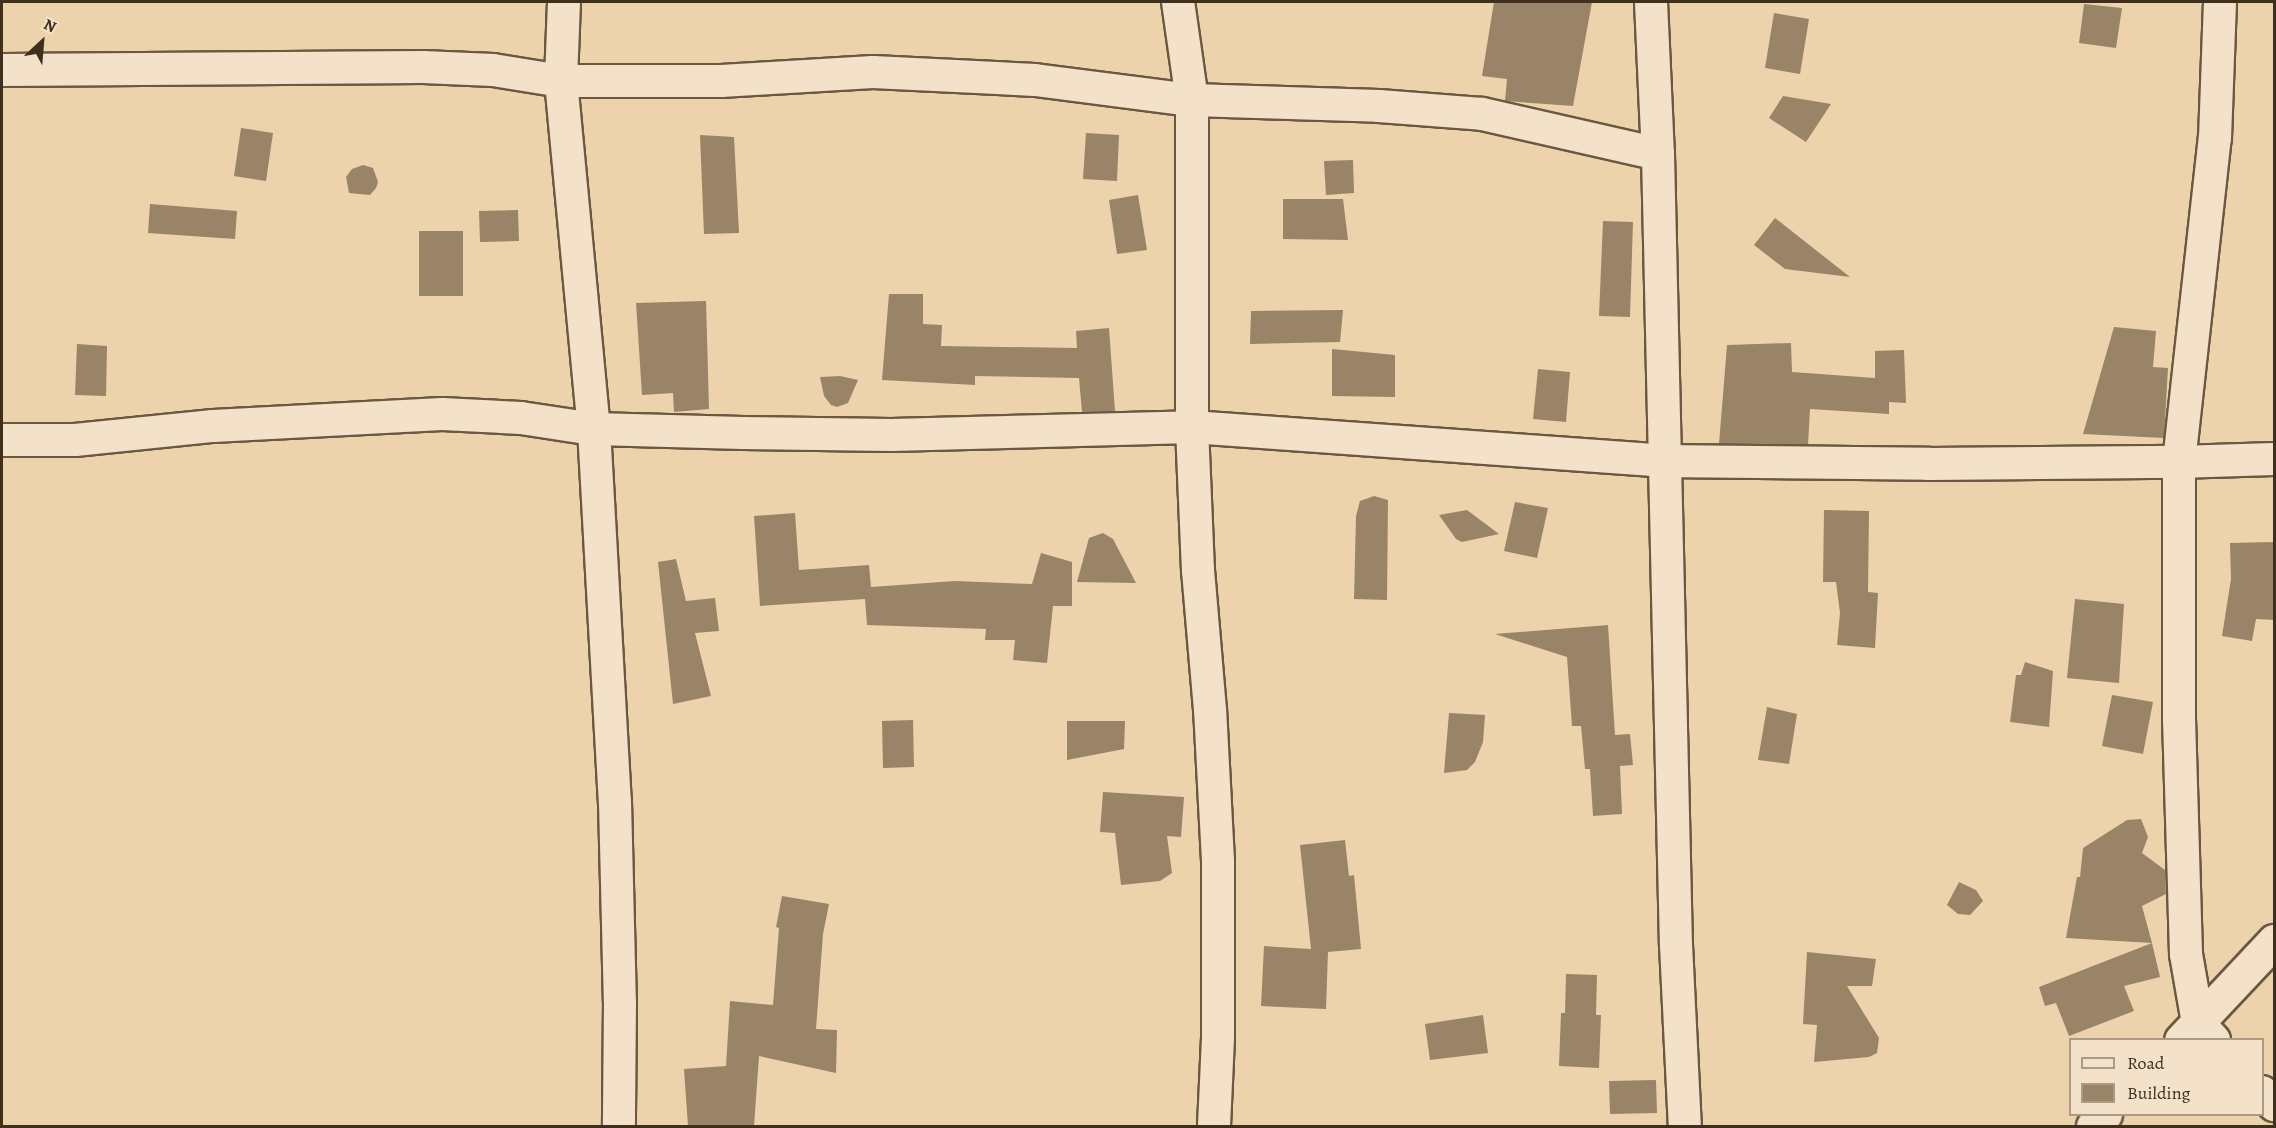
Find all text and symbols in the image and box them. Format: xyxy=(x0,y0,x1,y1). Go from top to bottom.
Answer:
north arrow xyxy=(12,12,72,72)
text: N xyxy=(40,13,60,38)
legend xyxy=(2069,1038,2264,1116)
text: Road xyxy=(2127,1051,2164,1075)
text: Building xyxy=(2127,1081,2191,1105)

